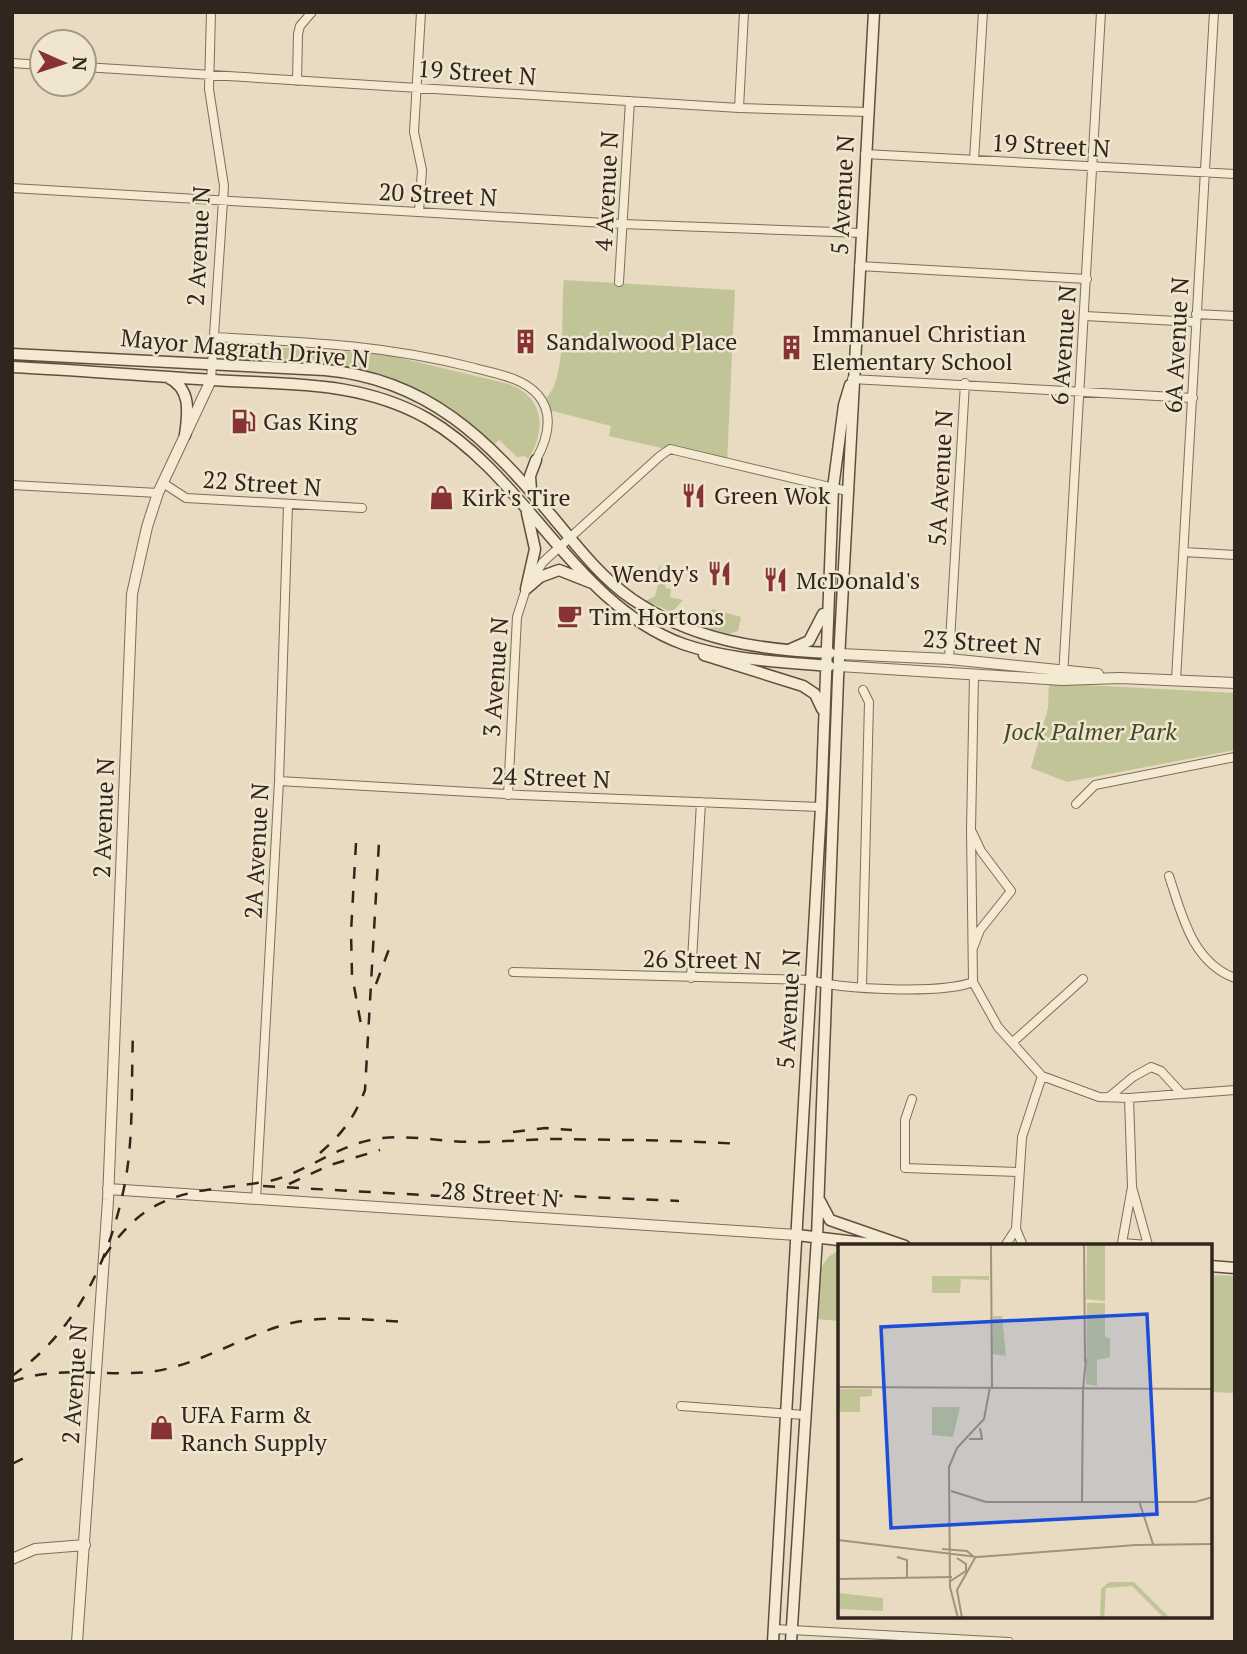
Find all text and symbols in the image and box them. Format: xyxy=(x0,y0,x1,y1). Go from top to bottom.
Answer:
north arrow xyxy=(28,28,98,98)
street label: 19 Street N xyxy=(417,52,537,92)
text: N xyxy=(68,56,93,72)
street label: 19 Street N xyxy=(991,126,1111,164)
street label: 4 Avenue N xyxy=(587,130,625,252)
street label: 5 Avenue N xyxy=(823,134,861,256)
street label: 20 Street N xyxy=(378,175,498,213)
street label: 2 Avenue N xyxy=(179,185,217,307)
street label: 6A Avenue N xyxy=(1156,276,1196,414)
street label: 6 Avenue N xyxy=(1043,284,1083,406)
place label: Immanuel Christian Elementary School xyxy=(812,317,1026,377)
street label: Mayor Magrath Drive N xyxy=(119,321,371,375)
place label: Sandalwood Place xyxy=(546,325,737,357)
building icon: Sandalwood Place xyxy=(512,327,540,355)
building icon: Immanuel Christian Elementary School xyxy=(778,333,806,361)
place label: Gas King xyxy=(263,405,358,437)
fuel station icon: Gas King xyxy=(229,407,257,435)
street label: 5A Avenue N xyxy=(920,409,960,547)
street label: 22 Street N xyxy=(202,463,322,503)
place label: Green Wok xyxy=(714,479,831,511)
place label: Kirk's Tire xyxy=(462,481,571,513)
restaurant icon: Green Wok xyxy=(680,481,708,509)
shop icon: Kirk's Tire xyxy=(428,483,456,511)
place label: Wendy's xyxy=(611,557,699,589)
restaurant icon: Wendy's xyxy=(705,559,733,587)
place label: McDonald's xyxy=(796,564,920,596)
restaurant icon: McDonald's xyxy=(762,566,790,594)
place label: Tim Hortons xyxy=(589,600,724,632)
cafe icon: Tim Hortons xyxy=(555,602,583,630)
street label: 3 Avenue N xyxy=(475,616,515,738)
street label: 23 Street N xyxy=(922,622,1042,662)
park label: Jock Palmer Park xyxy=(1002,715,1177,747)
street label: 2 Avenue N xyxy=(85,757,121,879)
street label: 24 Street N xyxy=(491,759,611,795)
street label: 2A Avenue N xyxy=(236,782,276,920)
street label: 26 Street N xyxy=(642,942,762,976)
street label: 5 Avenue N xyxy=(769,948,807,1070)
street label: 28 Street N xyxy=(440,1174,560,1214)
inset map xyxy=(838,1244,1212,1619)
street label: 2 Avenue N xyxy=(54,1323,94,1445)
place label: UFA Farm & Ranch Supply xyxy=(181,1398,328,1458)
shop icon: UFA Farm & Ranch Supply xyxy=(147,1414,175,1442)

